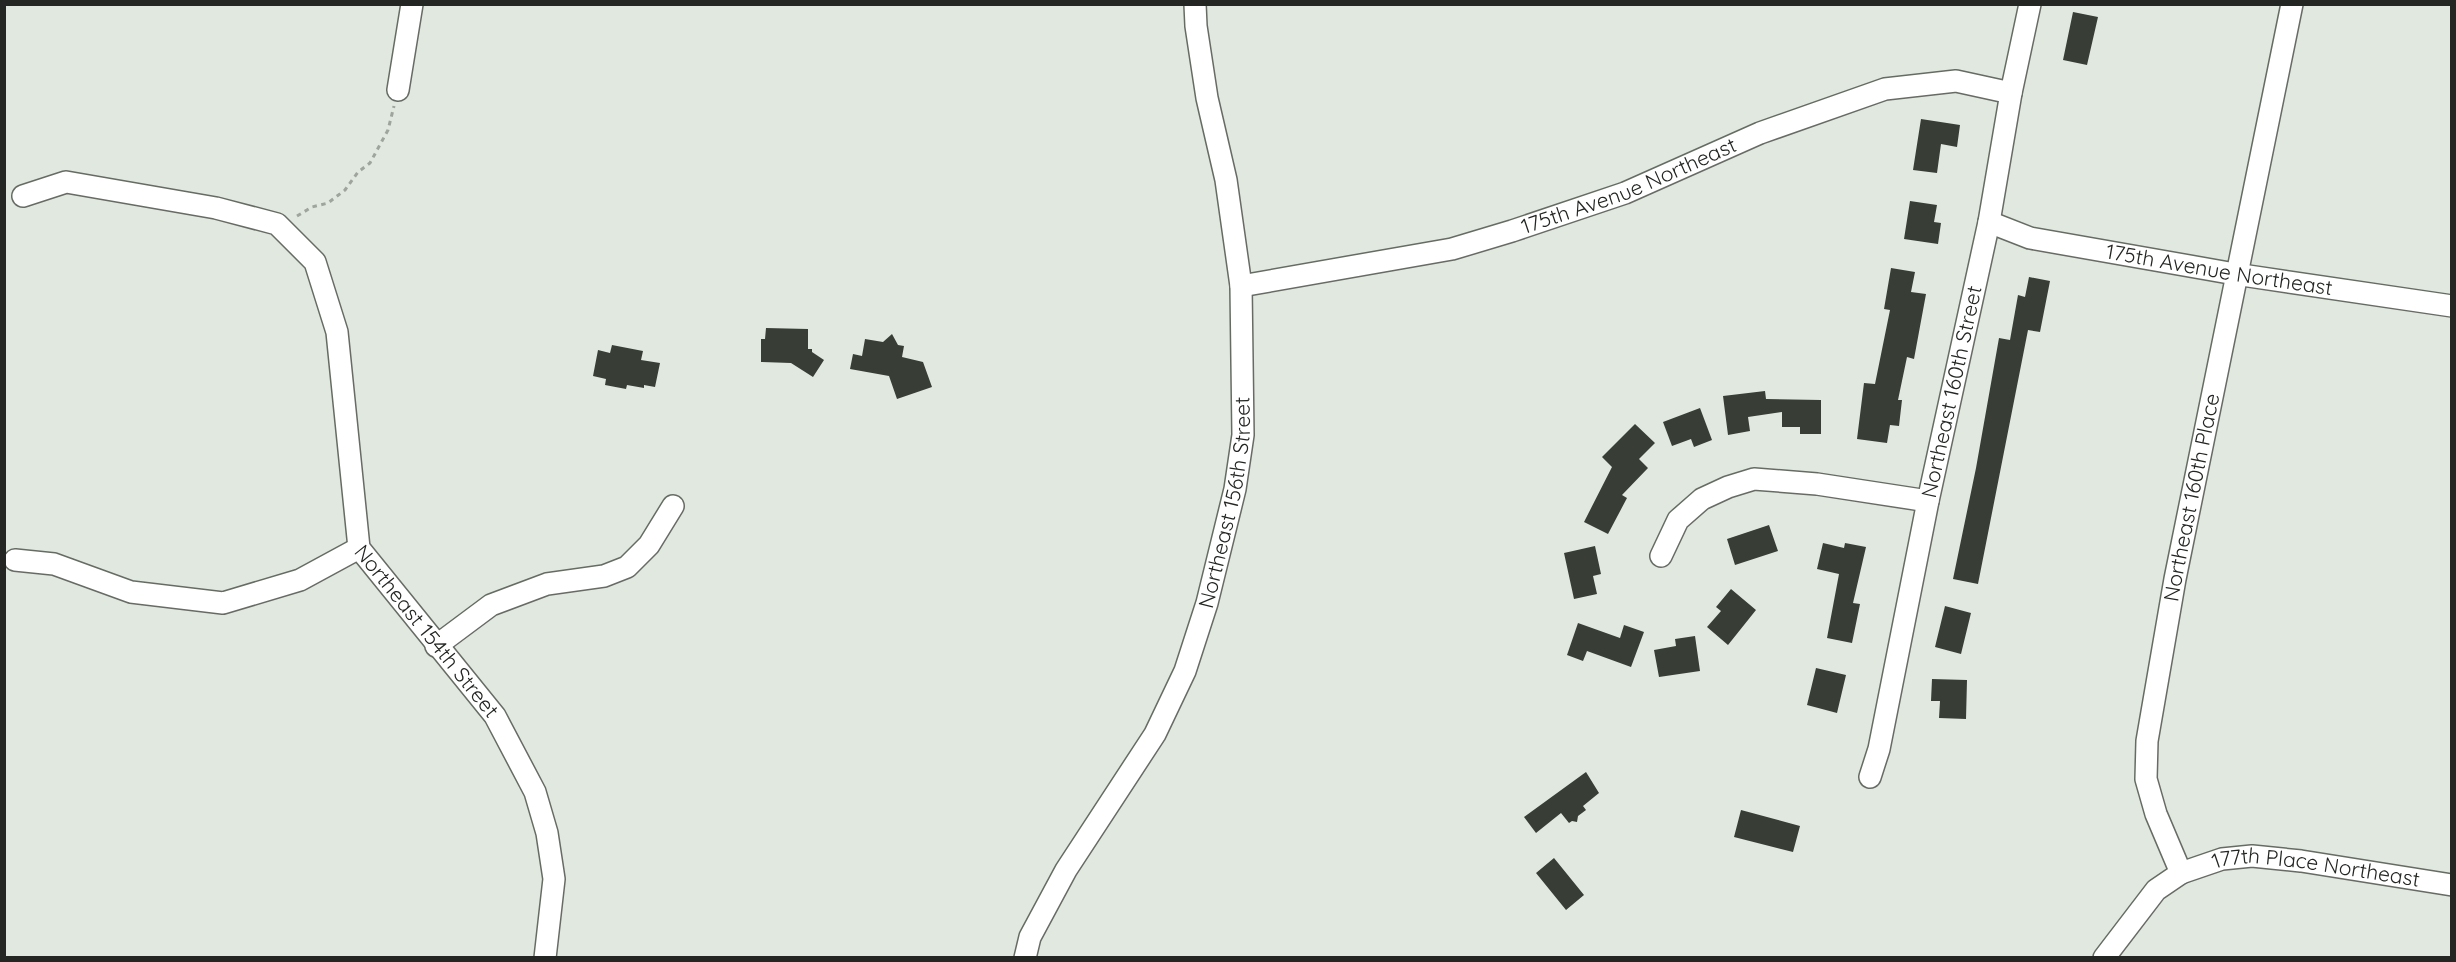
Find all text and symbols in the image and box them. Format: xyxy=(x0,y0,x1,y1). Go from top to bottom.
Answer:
street label: 175th Avenue Northeast xyxy=(1518,131,1740,239)
street label: 175th Avenue Northeast xyxy=(2104,238,2334,300)
street label: Northeast 160th Street xyxy=(1915,283,1987,500)
street label: Northeast 160th Place xyxy=(2157,391,2224,603)
street label: Northeast 156th Street xyxy=(1192,397,1255,611)
street label: Northeast 154th Street xyxy=(349,539,505,722)
street label: 177th Place Northeast xyxy=(2208,842,2422,892)

